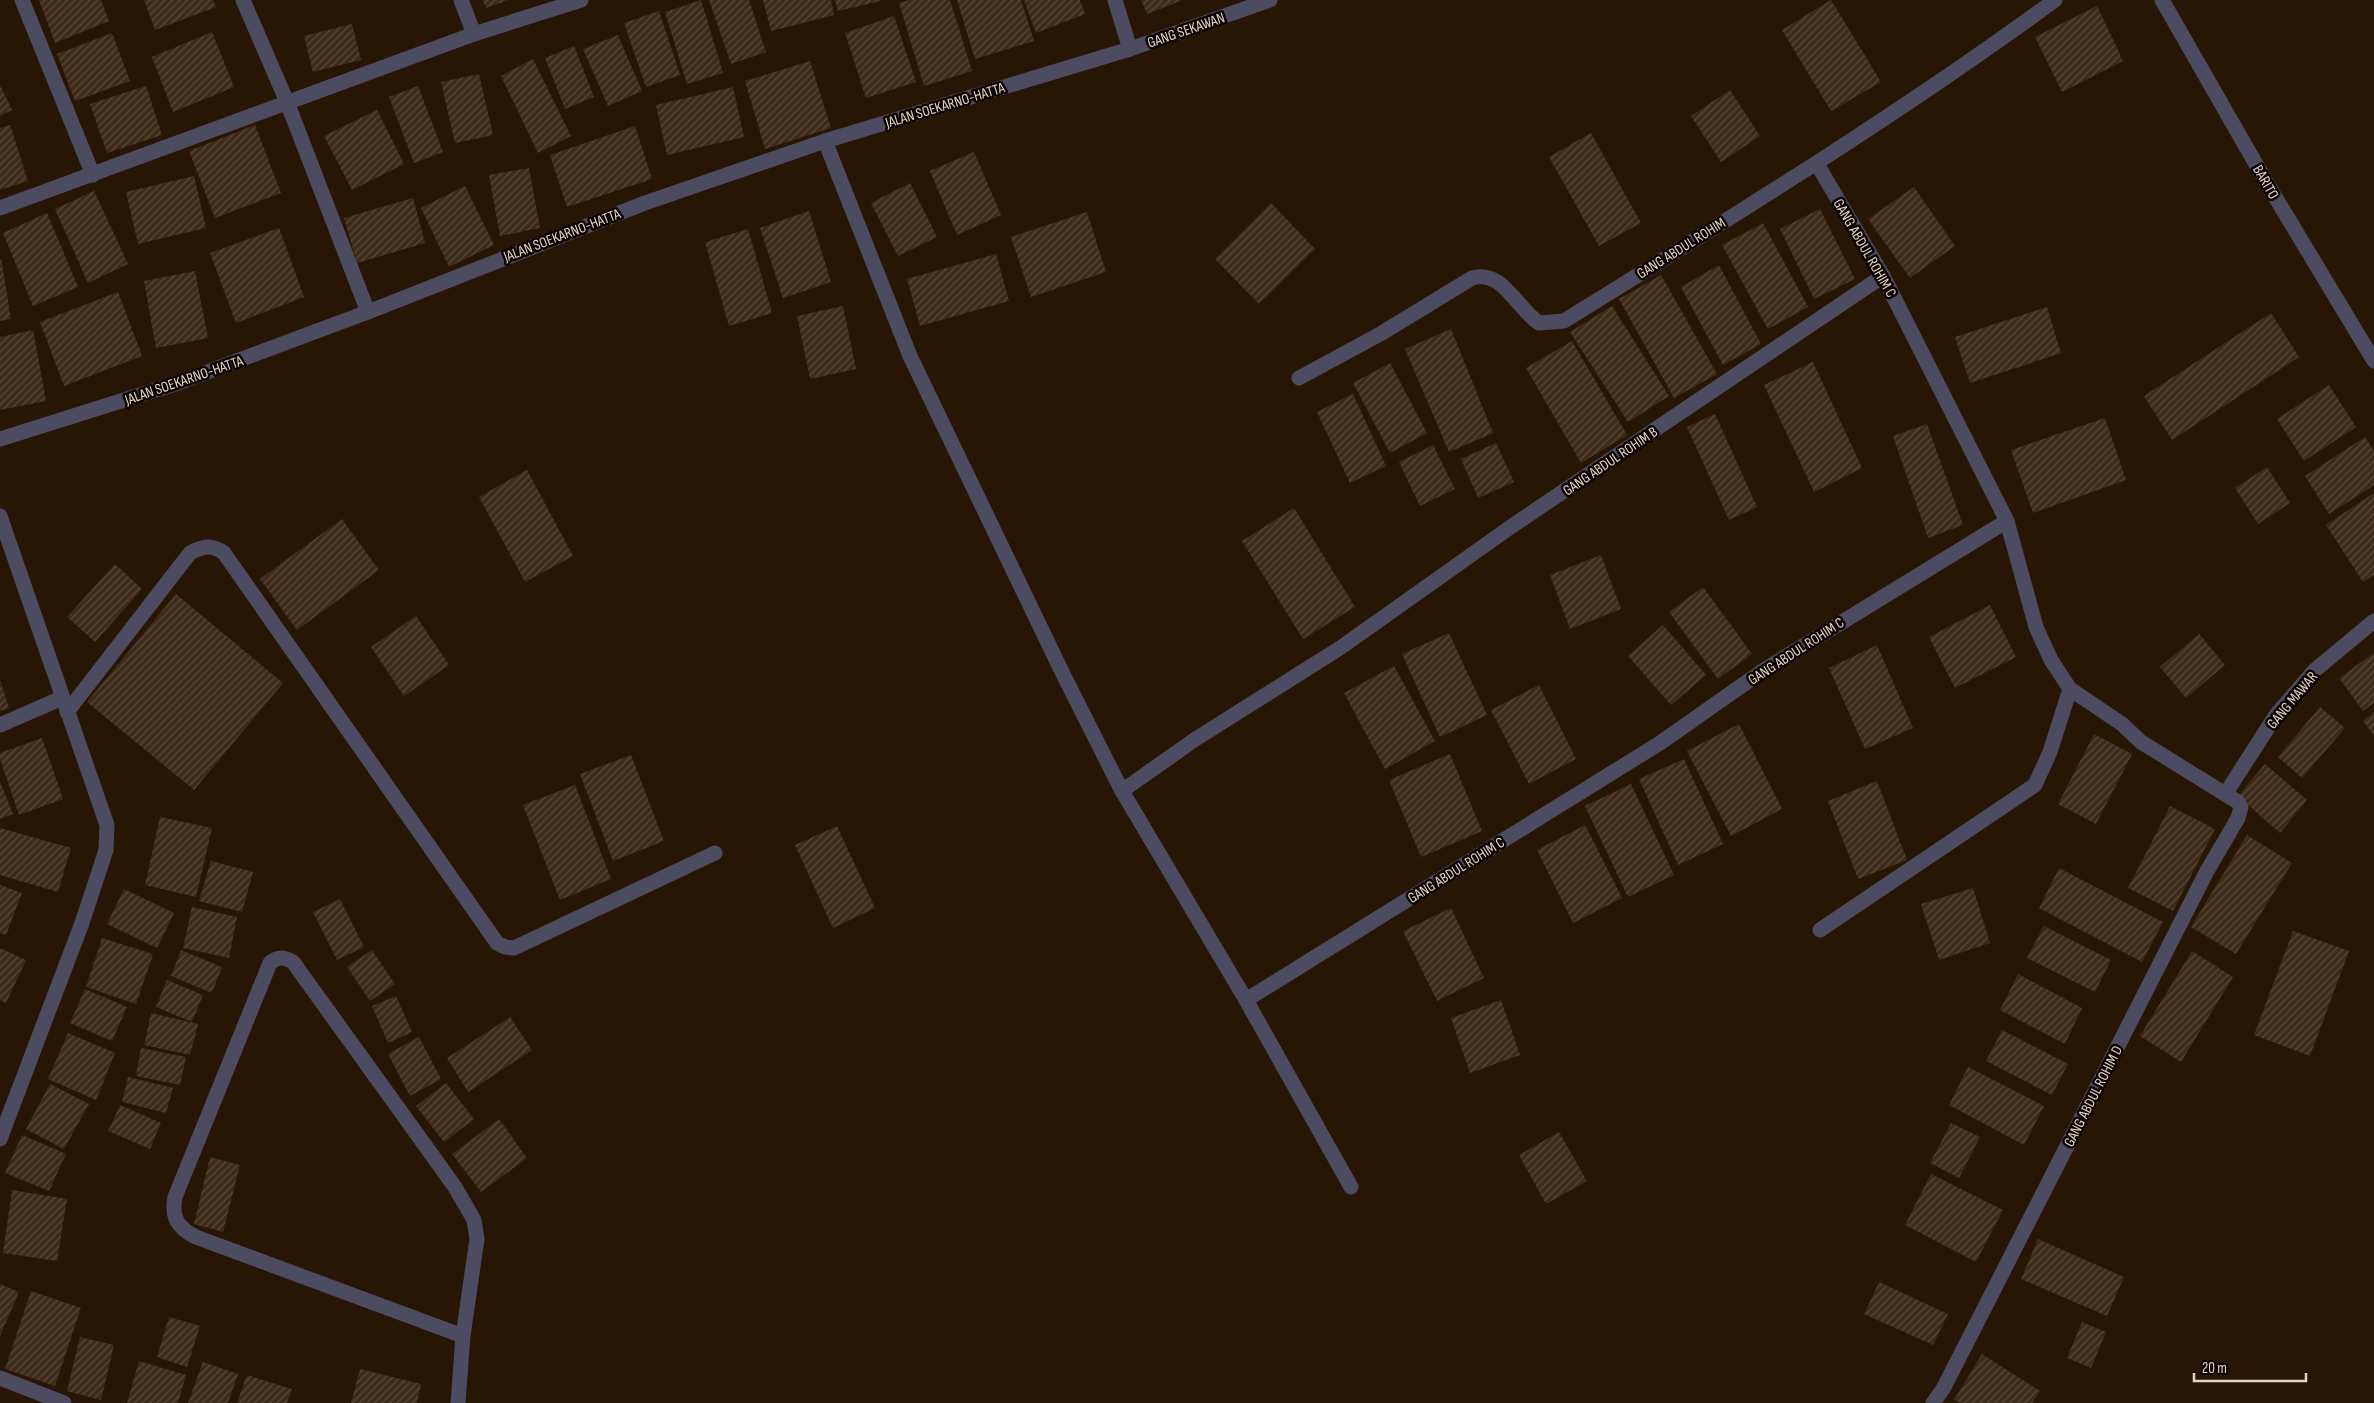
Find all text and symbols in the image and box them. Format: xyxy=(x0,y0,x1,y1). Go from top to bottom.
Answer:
street label: GANG SEKAWAN xyxy=(1145,8,1227,53)
street label: JALAN SOEKARNO-HATTA xyxy=(882,78,1008,133)
street label: BARITO xyxy=(2248,162,2283,203)
street label: GANG ABDUL ROHIM C xyxy=(1829,196,1900,301)
street label: JALAN SOEKARNO-HATTA xyxy=(500,204,624,267)
street label: GANG ABDUL ROHIM xyxy=(1633,214,1729,283)
street label: JALAN SOEKARNO-HATTA xyxy=(122,351,246,410)
street label: GANG ABDUL ROHIM B xyxy=(1559,423,1662,500)
street label: GANG ABDUL ROHIM C xyxy=(1745,613,1848,690)
street label: GANG MAWAR xyxy=(2263,668,2322,733)
street label: GANG ABDUL ROHIM C xyxy=(1404,833,1508,908)
street label: GANG ABDUL ROHIM D xyxy=(2060,1043,2127,1150)
scale bar xyxy=(2194,1350,2306,1382)
text: 20 m xyxy=(2202,1359,2227,1378)

